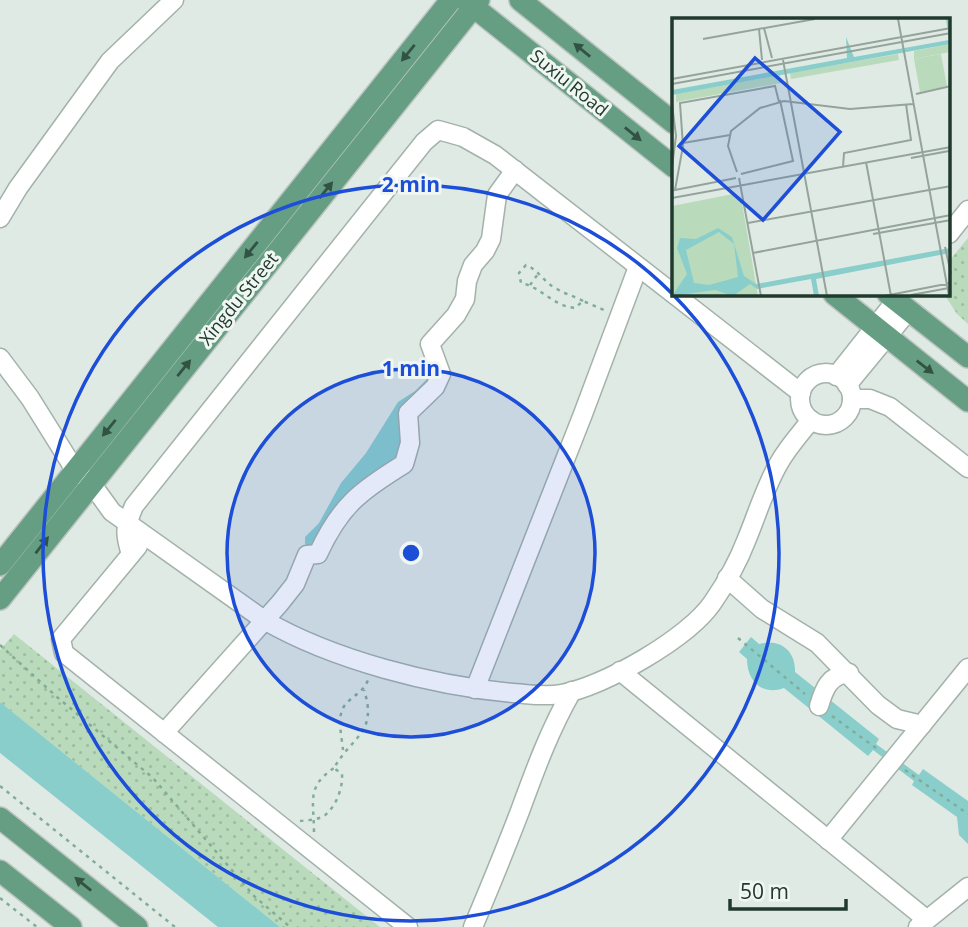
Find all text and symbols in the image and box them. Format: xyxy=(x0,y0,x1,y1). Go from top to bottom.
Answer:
inset map xyxy=(672,18,950,296)
one-way arrow xyxy=(574,42,592,57)
street label: Suxiu Road xyxy=(526,43,614,121)
one-way arrow xyxy=(401,44,416,62)
one-way arrow xyxy=(624,127,642,142)
text: 2 min xyxy=(382,170,440,198)
one-way arrow xyxy=(319,181,333,199)
one-way arrow xyxy=(244,242,259,259)
street label: Xingdu Street xyxy=(193,247,283,350)
text: 1 min xyxy=(382,354,440,382)
one-way arrow xyxy=(176,359,191,376)
one-way arrow xyxy=(916,360,934,375)
one-way arrow xyxy=(102,419,117,437)
one-way arrow xyxy=(35,537,50,555)
centre of rings xyxy=(399,541,423,565)
scale bar xyxy=(730,867,846,911)
one-way arrow xyxy=(75,877,93,892)
text: 50 m xyxy=(740,877,789,905)

